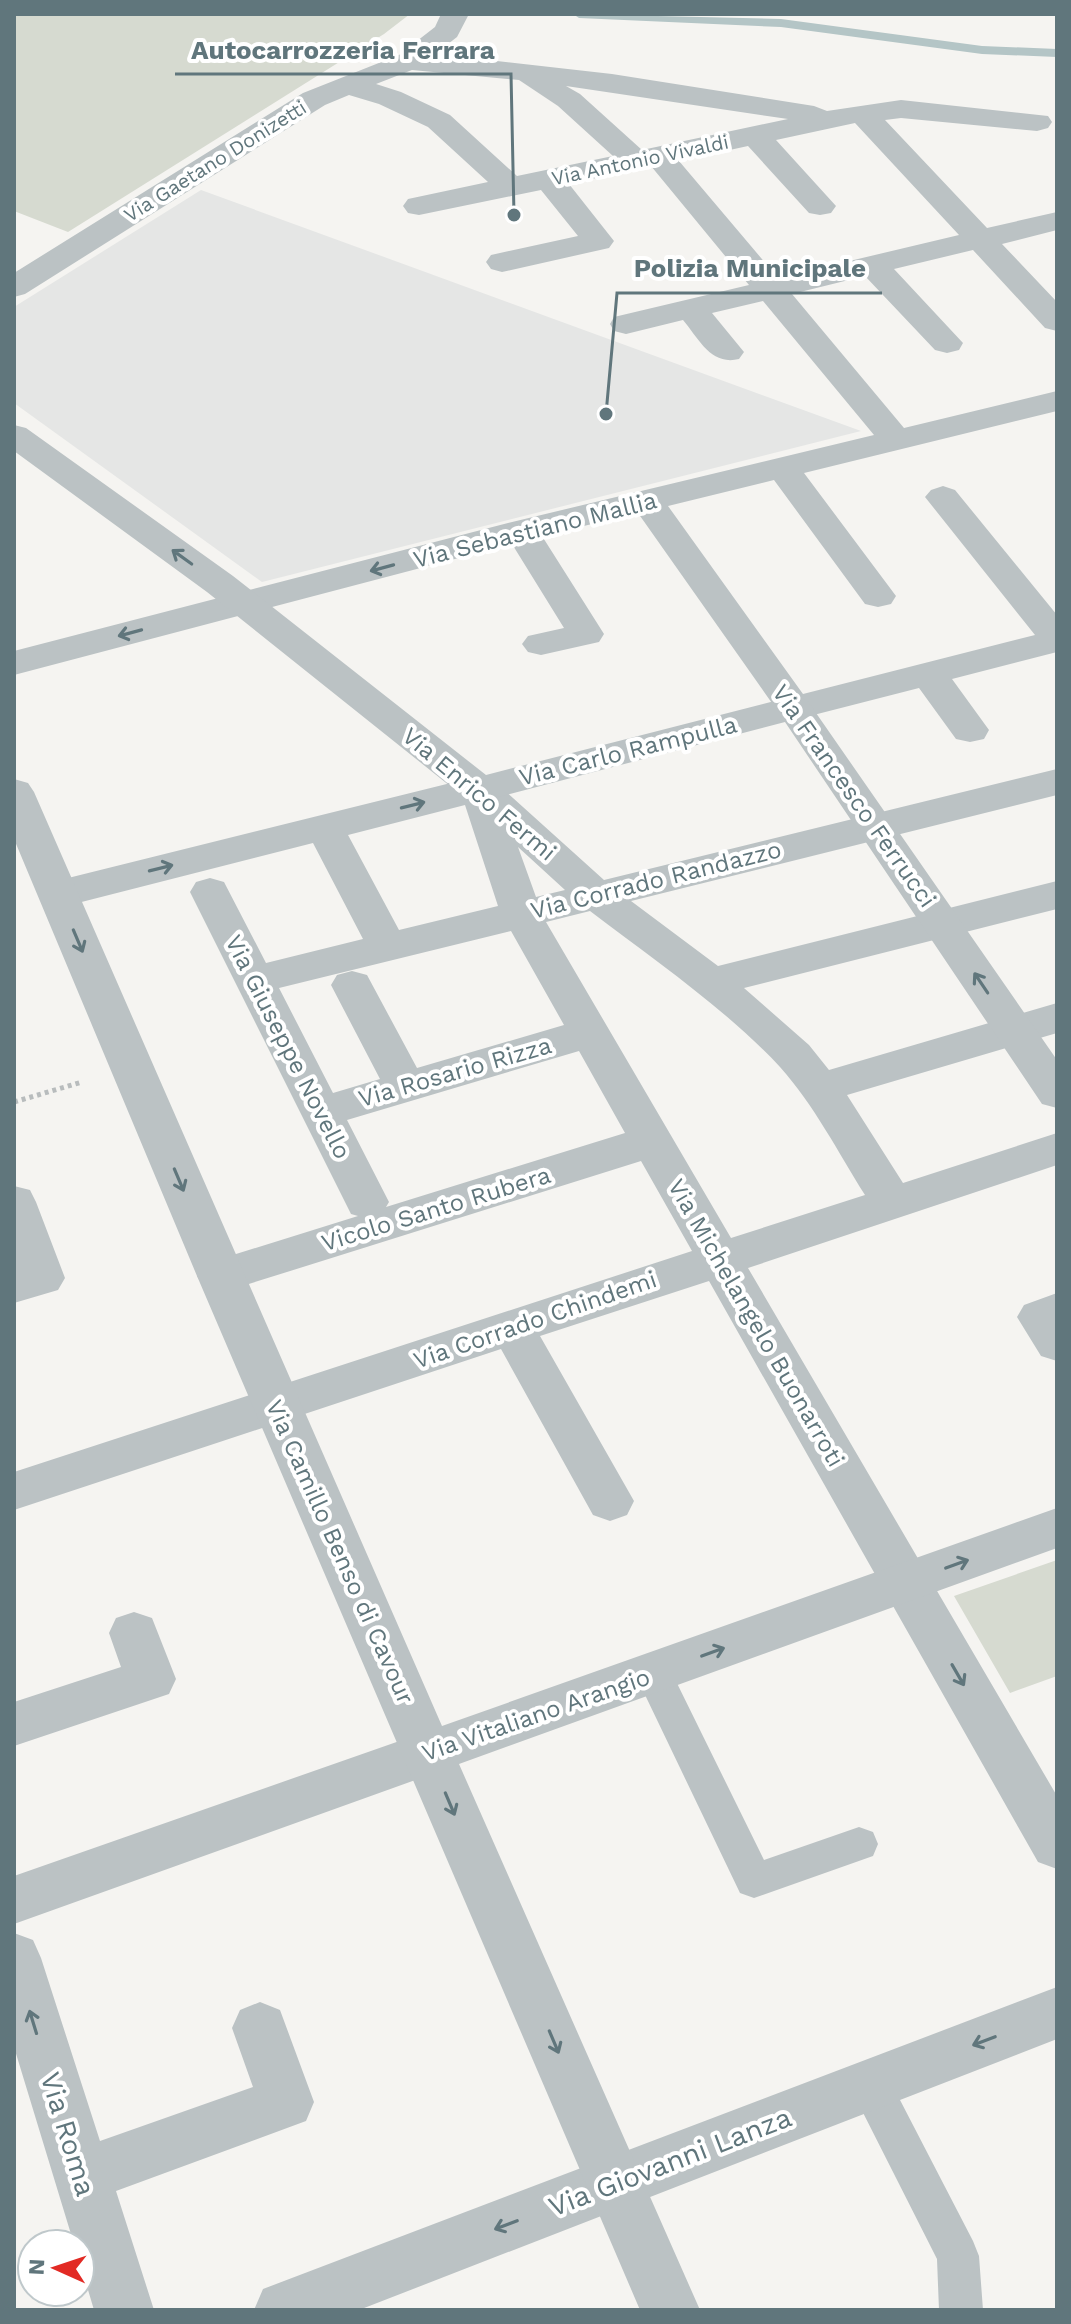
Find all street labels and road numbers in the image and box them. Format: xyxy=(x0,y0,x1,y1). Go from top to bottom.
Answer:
street label: Via Gaetano Donizetti xyxy=(119,95,311,227)
street label: Via Antonio Vivaldi xyxy=(549,129,731,191)
street label: Via Sebastiano Mallia xyxy=(410,486,660,574)
street label: Via Francesco Ferrucci xyxy=(766,679,942,913)
street label: Via Carlo Rampulla xyxy=(516,710,740,792)
street label: Via Enrico Fermi xyxy=(397,722,561,866)
street label: Via Corrado Randazzo xyxy=(528,835,784,925)
street label: Via Giuseppe Novello xyxy=(219,930,357,1164)
street label: Via Rosario Rizza xyxy=(355,1031,555,1113)
street label: Vicolo Santo Rubera xyxy=(318,1161,554,1257)
street label: Via Michelangelo Buonarroti xyxy=(662,1174,850,1472)
street label: Via Corrado Chindemi xyxy=(410,1265,660,1375)
street label: Via Camillo Benso di Cavour xyxy=(260,1396,420,1709)
street label: Via Vitaliano Arangio xyxy=(418,1663,654,1767)
street label: Via Roma xyxy=(34,2068,103,2200)
street label: Via Giovanni Lanza xyxy=(544,2100,796,2224)

